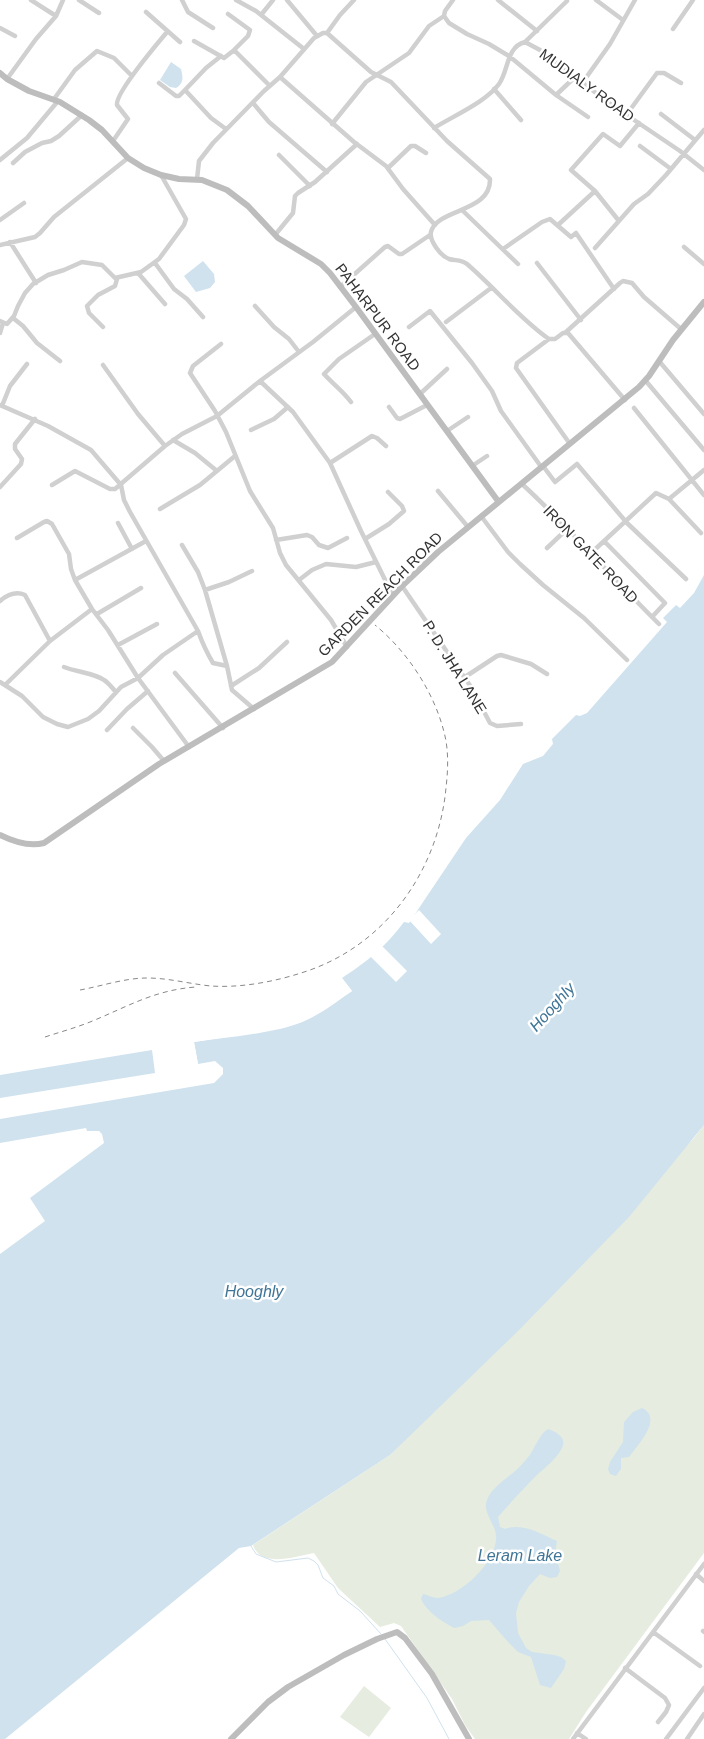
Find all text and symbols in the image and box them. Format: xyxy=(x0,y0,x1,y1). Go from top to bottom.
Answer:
street label: MUDIALY ROAD xyxy=(536,45,638,125)
street label: PAHARPUR ROAD xyxy=(332,260,424,374)
street label: IRON GATE ROAD xyxy=(540,502,642,606)
street label: GARDEN REACH ROAD xyxy=(314,528,446,660)
street label: P. D. JHA LANE xyxy=(420,617,490,717)
water label: Hooghly xyxy=(526,979,579,1035)
water label: Hooghly xyxy=(225,1283,284,1300)
water label: Leram Lake xyxy=(478,1547,562,1564)

